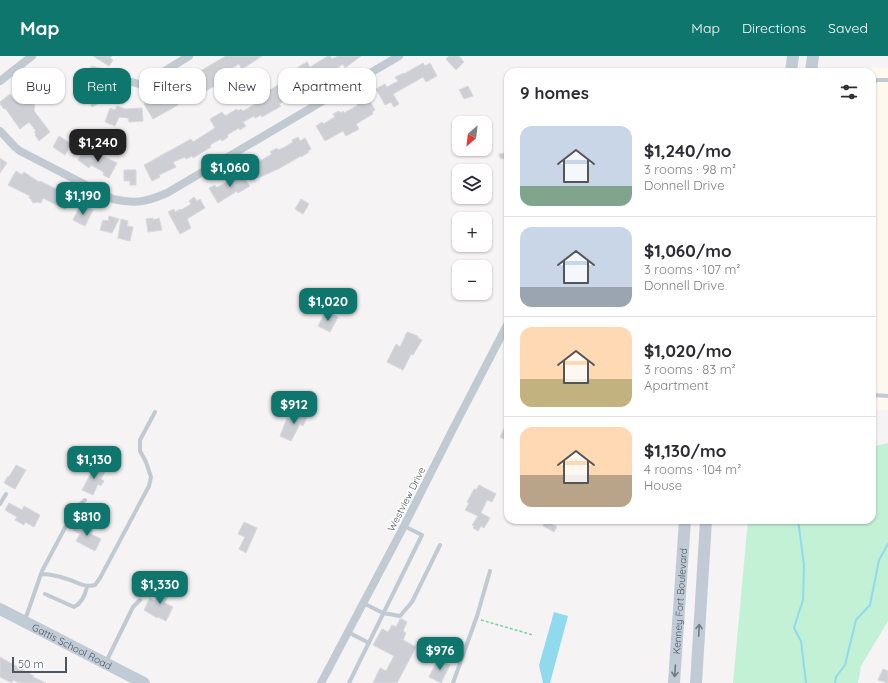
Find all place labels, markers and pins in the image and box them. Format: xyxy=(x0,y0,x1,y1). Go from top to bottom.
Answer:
pin: $1,240 xyxy=(65,129,131,163)
pin: $1,060 xyxy=(197,154,263,188)
pin: $1,190 xyxy=(50,182,116,216)
pin: $1,020 xyxy=(295,288,361,322)
pin: $912 xyxy=(270,391,318,425)
pin: $1,130 xyxy=(61,446,127,480)
pin: $810 xyxy=(63,503,111,537)
pin: $1,330 xyxy=(127,571,193,605)
pin: $976 xyxy=(416,637,464,671)

